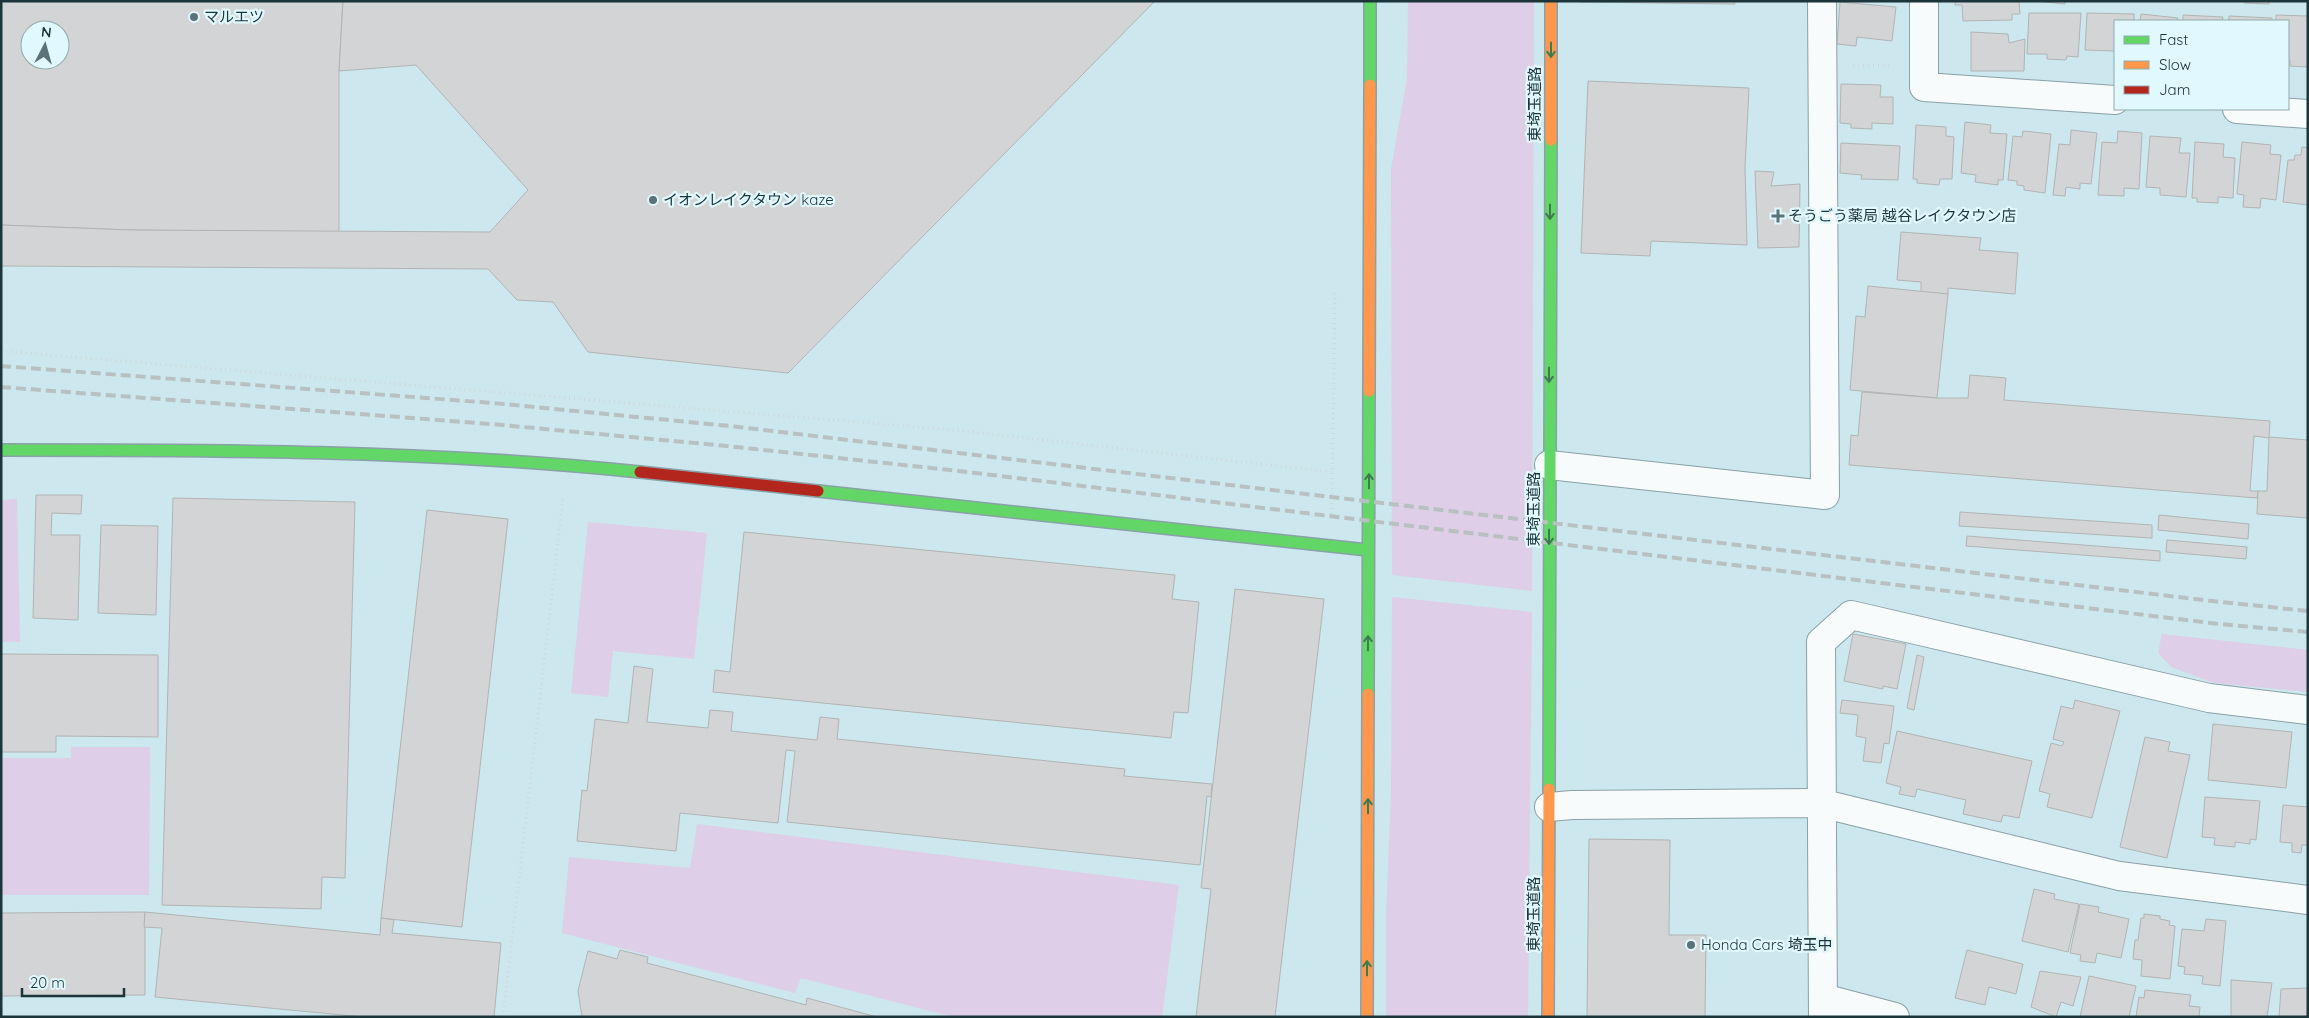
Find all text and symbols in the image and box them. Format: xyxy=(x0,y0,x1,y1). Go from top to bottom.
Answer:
place label: マルエツ xyxy=(204,7,264,26)
marker: マルエツ xyxy=(188,11,200,23)
north arrow xyxy=(20,20,70,70)
legend xyxy=(2114,20,2289,110)
text: N xyxy=(40,23,52,42)
text: Fast xyxy=(2159,30,2188,49)
one-way arrow xyxy=(1546,42,1556,58)
text: Slow xyxy=(2159,55,2191,74)
street label: 東埼玉道路 xyxy=(1525,66,1544,142)
text: Jam xyxy=(2159,80,2190,99)
place label: イオンレイクタウン kaze xyxy=(663,190,834,209)
marker: イオンレイクタウン kaze xyxy=(647,194,659,206)
one-way arrow xyxy=(1545,204,1555,220)
place label: そうごう薬局 越谷レイクタウン店 xyxy=(1788,206,2016,225)
marker: そうごう薬局 越谷レイクタウン店 xyxy=(1772,210,1784,222)
one-way arrow xyxy=(1544,366,1554,383)
street label: 東埼玉道路 xyxy=(1524,471,1543,547)
one-way arrow xyxy=(1364,473,1374,489)
one-way arrow xyxy=(1544,529,1554,545)
one-way arrow xyxy=(1363,635,1373,652)
one-way arrow xyxy=(1363,798,1373,814)
street label: 東埼玉道路 xyxy=(1524,876,1543,952)
place label: Honda Cars 埼玉中 xyxy=(1701,935,1833,954)
marker: Honda Cars 埼玉中 xyxy=(1685,939,1697,951)
one-way arrow xyxy=(1362,960,1372,976)
scale bar xyxy=(22,966,125,998)
text: 20 m xyxy=(30,973,65,992)

